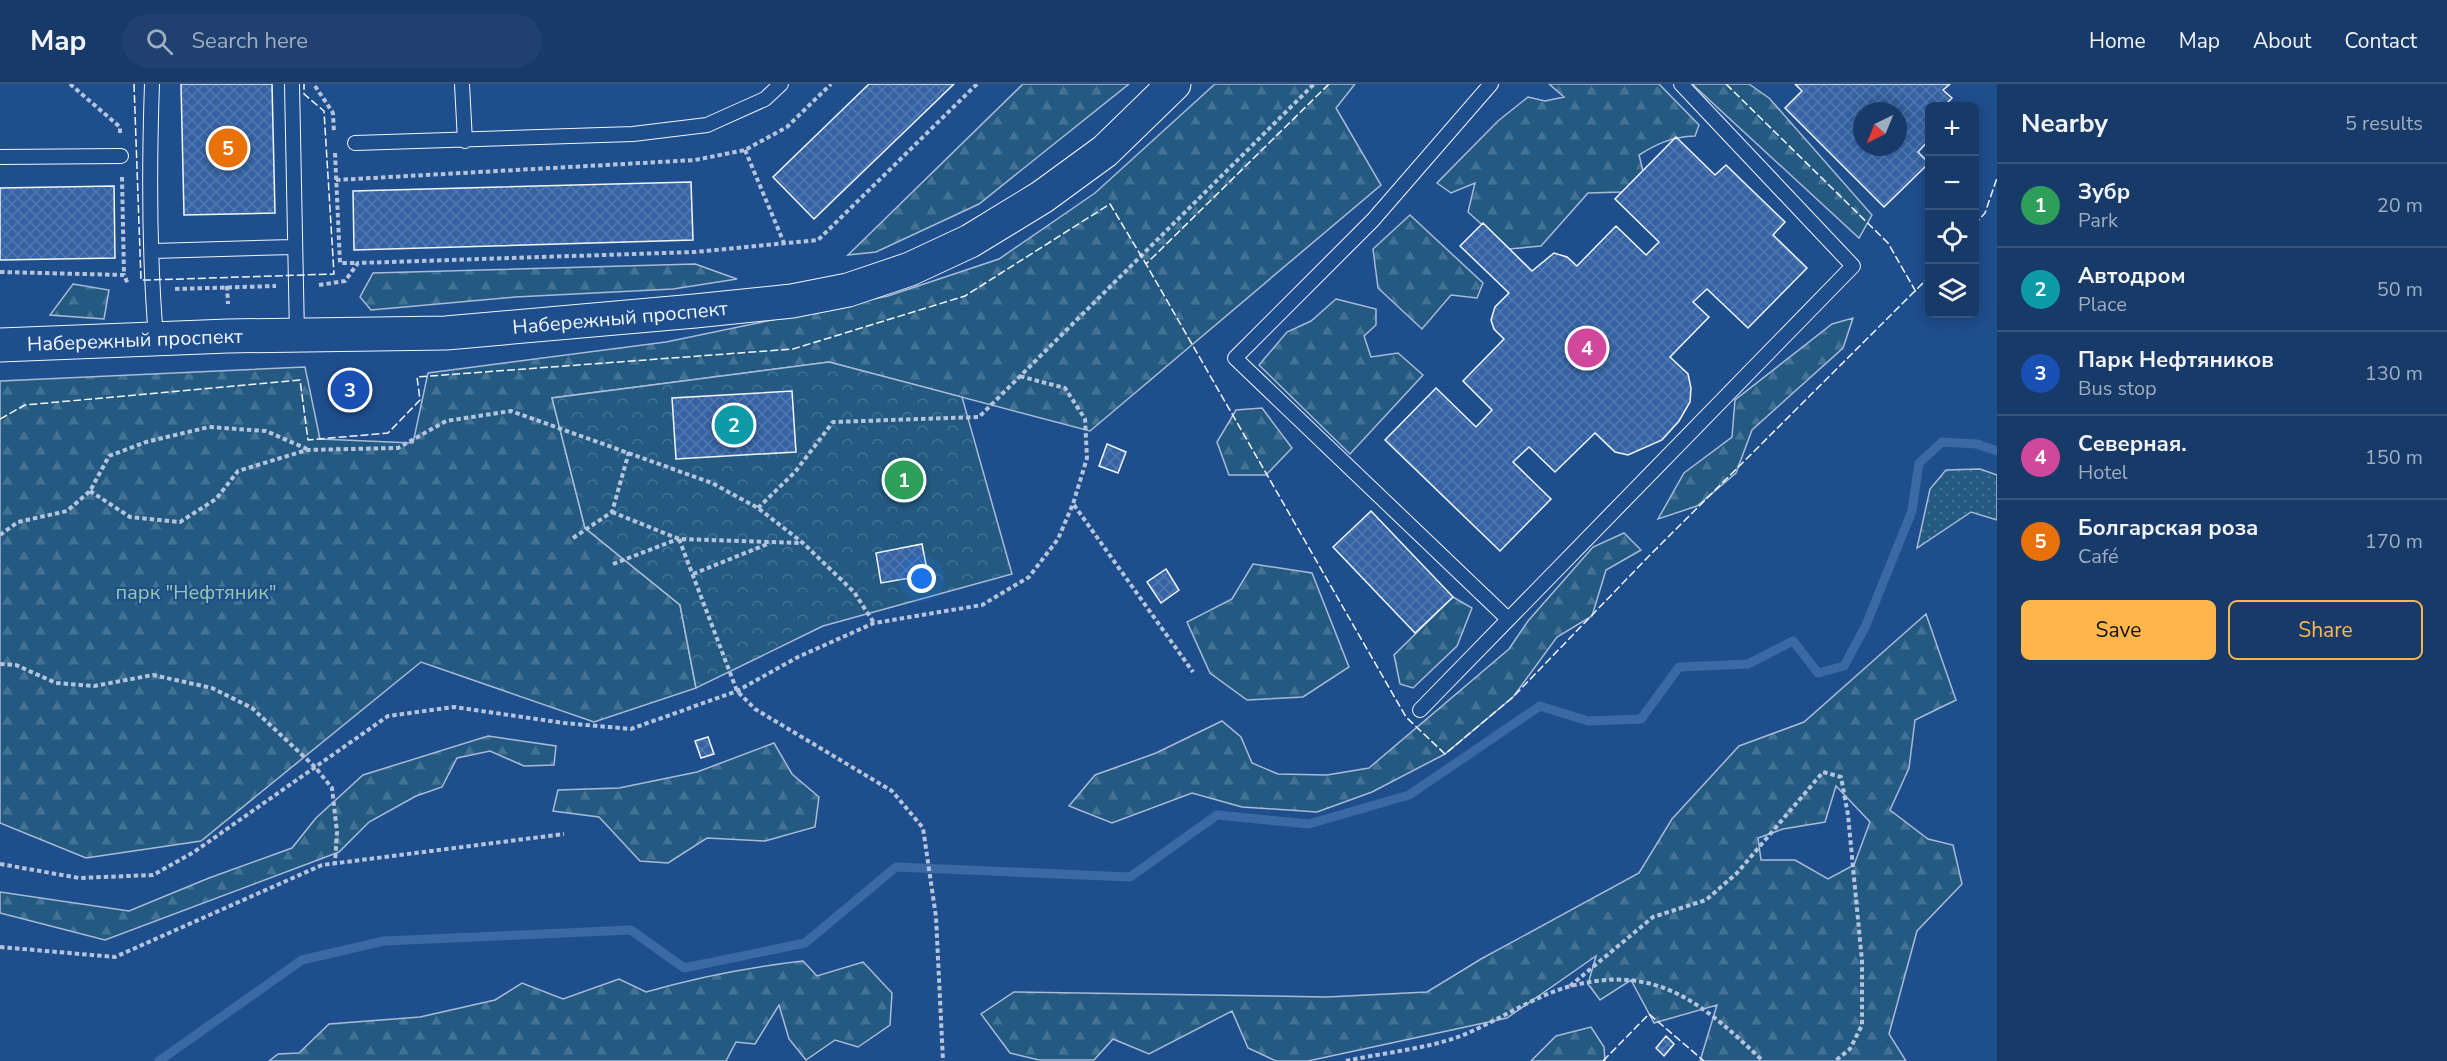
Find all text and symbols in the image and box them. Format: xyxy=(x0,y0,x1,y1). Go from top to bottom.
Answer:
search box xyxy=(122,14,542,68)
text: Map xyxy=(30,22,86,60)
icon: search xyxy=(143,25,176,58)
text: Search here xyxy=(191,26,308,56)
text: Home xyxy=(2089,27,2146,55)
text: Map xyxy=(2179,27,2220,55)
text: About xyxy=(2253,27,2311,55)
text: Contact xyxy=(2344,27,2417,55)
north arrow xyxy=(1853,102,1907,156)
map controls xyxy=(1925,102,1979,318)
button: + xyxy=(1925,102,1979,156)
text: Nearby xyxy=(2021,106,2108,141)
text: 5 results xyxy=(2345,110,2423,137)
pin: 5 xyxy=(208,126,248,170)
button: − xyxy=(1925,156,1979,210)
text: Зубр xyxy=(2078,177,2130,207)
text: 1 xyxy=(2035,192,2047,219)
text: 20 m xyxy=(2377,192,2423,219)
text: Park xyxy=(2078,207,2118,234)
button: locate xyxy=(1925,210,1979,264)
text: Автодром xyxy=(2078,261,2186,291)
button: layers xyxy=(1925,264,1979,318)
text: 2 xyxy=(2035,276,2047,303)
text: 50 m xyxy=(2377,276,2423,303)
text: Place xyxy=(2078,291,2127,318)
street label: Набережный проспект xyxy=(511,295,729,341)
street label: Набережный проспект xyxy=(26,323,243,358)
pin: 4 xyxy=(1568,326,1606,370)
text: Парк Нефтяников xyxy=(2078,345,2274,375)
text: 3 xyxy=(2035,360,2047,387)
text: 130 m xyxy=(2365,360,2423,387)
pin: 3 xyxy=(330,368,370,412)
text: Bus stop xyxy=(2078,375,2157,402)
pin: 2 xyxy=(714,402,754,448)
text: Северная. xyxy=(2078,429,2187,459)
text: 4 xyxy=(2035,444,2047,471)
text: 150 m xyxy=(2365,444,2423,471)
pin: 1 xyxy=(884,458,924,502)
text: Hotel xyxy=(2078,459,2128,486)
text: Болгарская роза xyxy=(2078,513,2258,543)
text: 5 xyxy=(2035,528,2047,555)
text: 170 m xyxy=(2365,528,2423,555)
text: Café xyxy=(2078,543,2119,570)
your location xyxy=(907,564,936,593)
park label: парк "Нефтяник" xyxy=(115,579,277,606)
button: Save xyxy=(2021,600,2216,660)
button: Share xyxy=(2228,600,2423,660)

